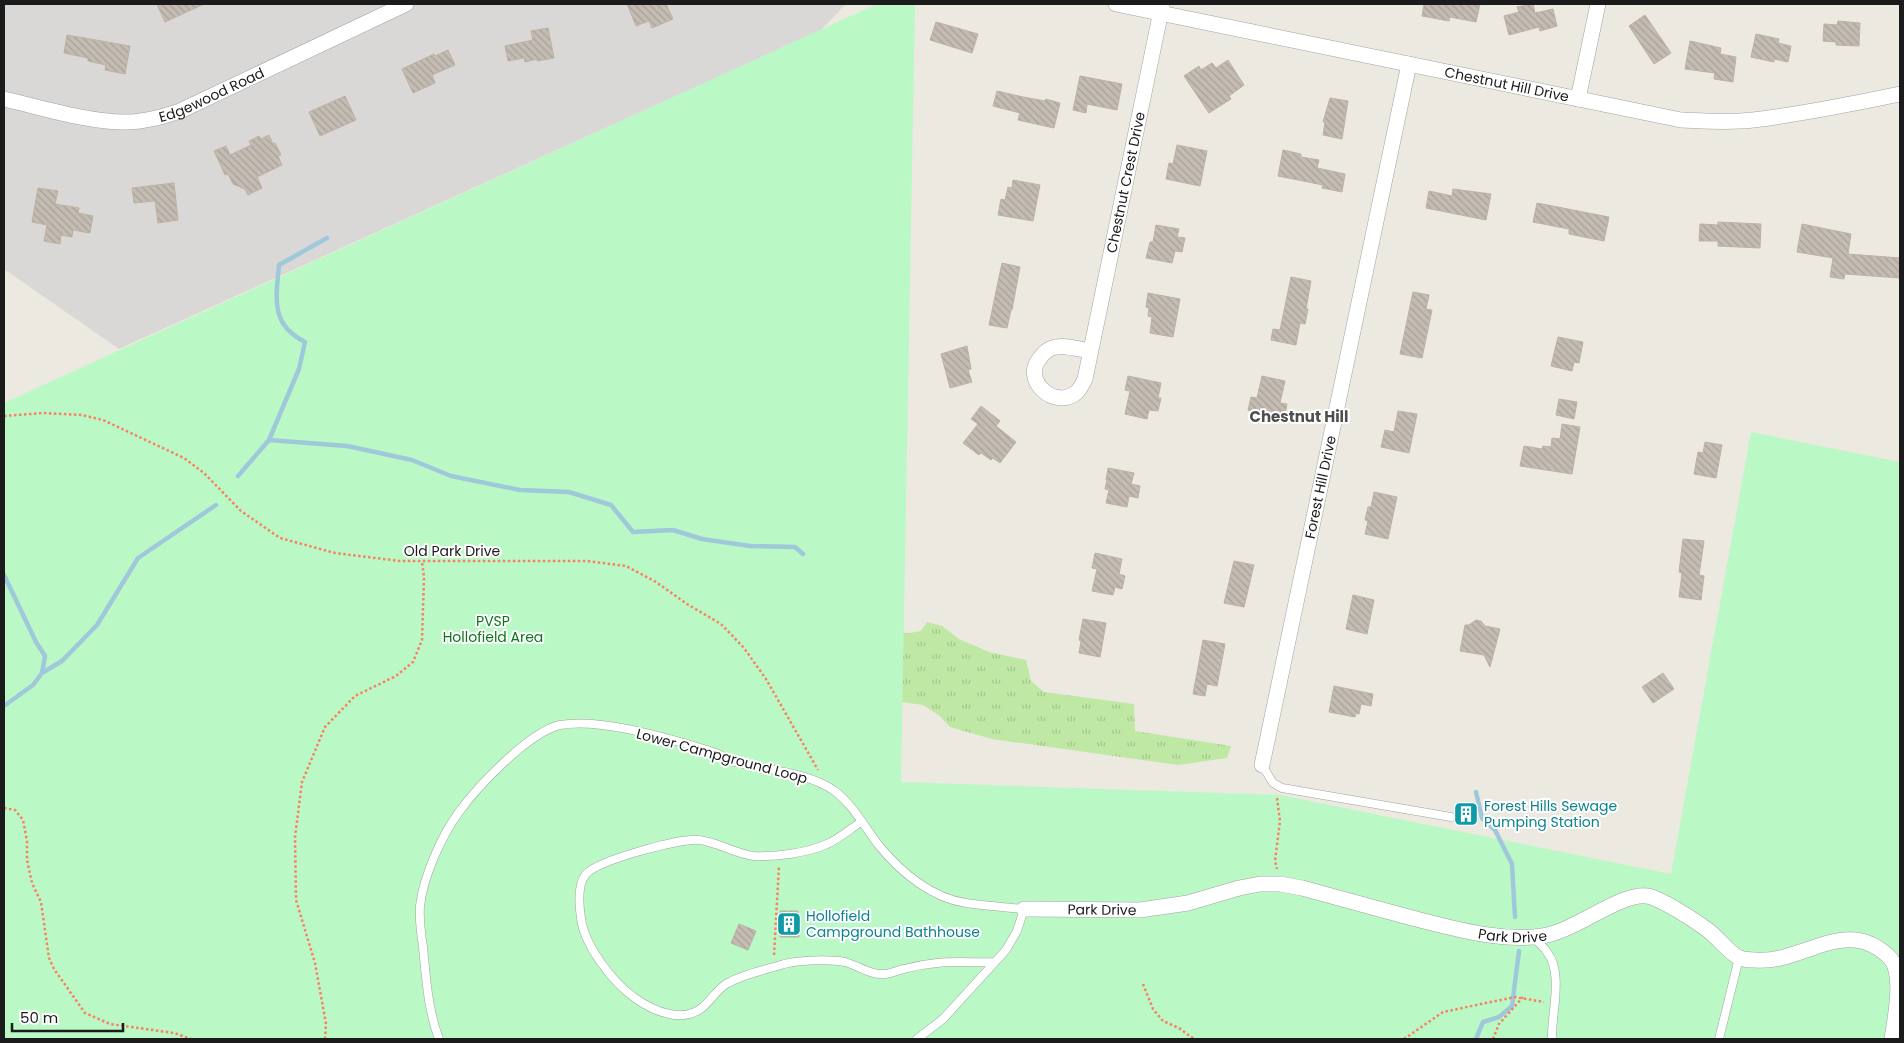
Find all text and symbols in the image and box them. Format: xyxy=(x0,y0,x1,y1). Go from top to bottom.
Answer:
street label: Chestnut Hill Drive xyxy=(1443,62,1571,107)
street label: Edgewood Road xyxy=(156,63,268,127)
street label: Chestnut Crest Drive xyxy=(1101,110,1150,255)
district label: Chestnut Hill xyxy=(1250,406,1348,427)
street label: Forest Hill Drive xyxy=(1300,433,1341,541)
street label: Old Park Drive xyxy=(404,541,501,561)
park label: PVSP Hollofield Area xyxy=(443,611,543,647)
street label: Lower Campground Loop xyxy=(634,724,810,788)
place label: Forest Hills Sewage Pumping Station xyxy=(1484,796,1617,832)
building icon: Forest Hills Sewage Pumping Station xyxy=(1453,801,1479,827)
street label: Park Drive xyxy=(1067,899,1137,920)
place label: Hollofield Campground Bathhouse xyxy=(806,906,980,942)
building icon: Hollofield Campground Bathhouse xyxy=(776,911,802,937)
street label: Park Drive xyxy=(1477,924,1549,948)
scale bar xyxy=(12,1000,124,1032)
text: 50 m xyxy=(20,1007,58,1028)

